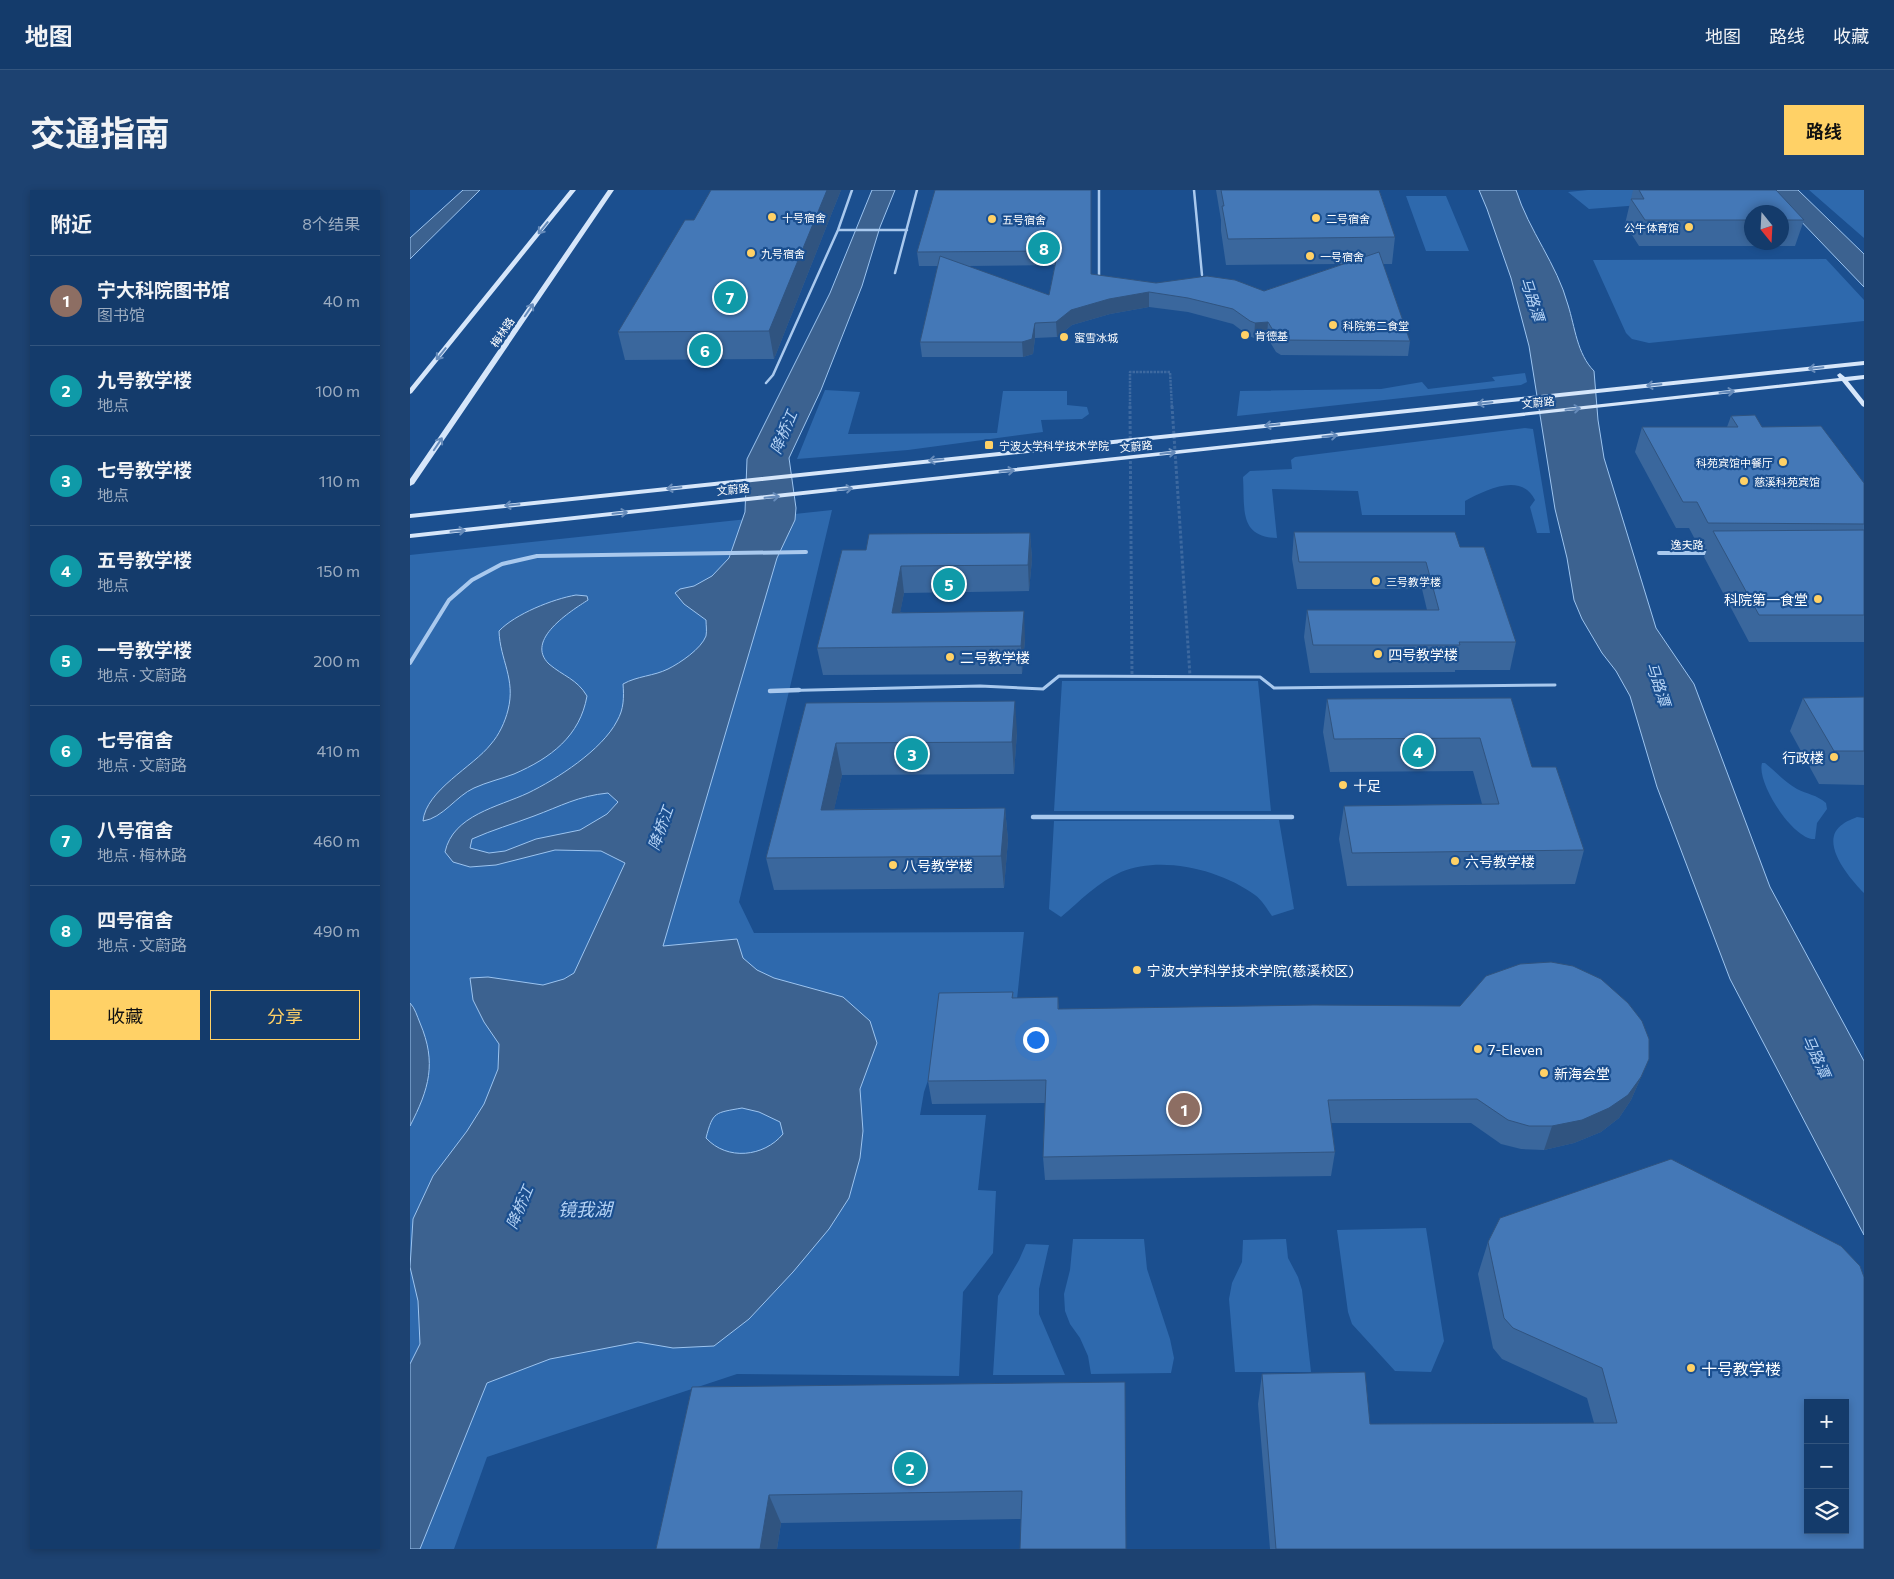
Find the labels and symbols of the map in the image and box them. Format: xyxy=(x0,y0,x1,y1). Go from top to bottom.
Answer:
north arrow xyxy=(1744,205,1789,250)
marker: 十号宿舍 xyxy=(766,211,778,223)
place label: 十号宿舍 xyxy=(782,211,826,224)
marker: 二号宿舍 xyxy=(1310,212,1322,224)
place label: 二号宿舍 xyxy=(1326,212,1370,225)
marker: 五号宿舍 xyxy=(986,213,998,225)
place label: 五号宿舍 xyxy=(1002,213,1046,226)
one-way arrow xyxy=(537,221,548,234)
place label: 公牛体育馆 xyxy=(1624,221,1679,234)
marker: 公牛体育馆 xyxy=(1683,221,1695,233)
pin: 8 xyxy=(1028,229,1060,267)
marker: 九号宿舍 xyxy=(745,247,757,259)
place label: 九号宿舍 xyxy=(761,247,805,260)
marker: 一号宿舍 xyxy=(1304,250,1316,262)
place label: 一号宿舍 xyxy=(1320,250,1364,263)
water label: 马路潭 xyxy=(1517,275,1549,326)
pin: 7 xyxy=(714,278,746,316)
one-way arrow xyxy=(524,303,534,317)
street label: 梅林路 xyxy=(487,315,517,349)
marker: 科院第二食堂 xyxy=(1327,319,1339,331)
place label: 科院第二食堂 xyxy=(1343,319,1409,332)
marker: 肯德基 xyxy=(1239,329,1251,341)
place label: 肯德基 xyxy=(1255,329,1288,342)
pin: 6 xyxy=(689,331,721,369)
marker: 蜜雪冰城 xyxy=(1058,331,1070,343)
place label: 蜜雪冰城 xyxy=(1074,331,1118,344)
one-way arrow xyxy=(435,348,446,361)
one-way arrow xyxy=(1808,363,1824,373)
one-way arrow xyxy=(1646,380,1662,390)
one-way arrow xyxy=(1718,387,1734,397)
street label: 文蔚路 xyxy=(1521,394,1555,410)
one-way arrow xyxy=(1478,398,1494,408)
one-way arrow xyxy=(1565,404,1581,414)
water label: 降桥江 xyxy=(766,406,801,456)
one-way arrow xyxy=(1264,420,1280,430)
one-way arrow xyxy=(1321,431,1337,441)
one-way arrow xyxy=(432,437,443,451)
street label: 文蔚路 xyxy=(1119,438,1153,454)
marker: 宁波大学科学技术学院 xyxy=(983,439,995,451)
place label: 宁波大学科学技术学院 xyxy=(999,439,1109,452)
one-way arrow xyxy=(1160,448,1176,458)
one-way arrow xyxy=(928,456,944,465)
place label: 科苑宾馆中餐厅 xyxy=(1696,456,1773,469)
marker: 科苑宾馆中餐厅 xyxy=(1777,456,1789,468)
one-way arrow xyxy=(998,466,1014,476)
marker: 慈溪科苑宾馆 xyxy=(1738,475,1750,487)
place label: 慈溪科苑宾馆 xyxy=(1754,475,1820,488)
street label: 文蔚路 xyxy=(716,481,750,497)
one-way arrow xyxy=(666,483,682,493)
one-way arrow xyxy=(837,484,853,494)
one-way arrow xyxy=(764,492,780,502)
one-way arrow xyxy=(504,500,520,510)
one-way arrow xyxy=(612,508,628,518)
one-way arrow xyxy=(450,526,466,536)
street label: 逸夫路 xyxy=(1671,538,1704,551)
pin: 5 xyxy=(933,565,965,603)
marker: 三号教学楼 xyxy=(1370,575,1382,587)
place label: 三号教学楼 xyxy=(1386,575,1441,588)
place label: 科院第一食堂 xyxy=(1724,591,1808,608)
marker: 科院第一食堂 xyxy=(1812,593,1824,605)
place label: 四号教学楼 xyxy=(1388,646,1458,663)
marker: 四号教学楼 xyxy=(1372,648,1384,660)
place label: 二号教学楼 xyxy=(960,649,1030,666)
marker: 二号教学楼 xyxy=(944,651,956,663)
water label: 马路潭 xyxy=(1643,660,1675,711)
pin: 4 xyxy=(1402,732,1434,770)
pin: 3 xyxy=(896,735,928,773)
place label: 行政楼 xyxy=(1782,749,1824,766)
marker: 行政楼 xyxy=(1828,751,1840,763)
place label: 十足 xyxy=(1353,777,1381,794)
marker: 十足 xyxy=(1337,779,1349,791)
water label: 降桥江 xyxy=(644,802,677,852)
place label: 六号教学楼 xyxy=(1465,853,1535,870)
marker: 六号教学楼 xyxy=(1449,855,1461,867)
place label: 八号教学楼 xyxy=(903,857,973,874)
marker: 八号教学楼 xyxy=(887,859,899,871)
place label: 宁波大学科学技术学院(慈溪校区) xyxy=(1147,962,1354,979)
marker: 宁波大学科学技术学院(慈溪校区) xyxy=(1131,964,1143,976)
your location xyxy=(1023,1027,1049,1053)
water label: 马路潭 xyxy=(1800,1032,1836,1083)
place label: 7-Eleven xyxy=(1488,1041,1543,1058)
marker: 7-Eleven xyxy=(1472,1043,1484,1055)
place label: 新海会堂 xyxy=(1554,1065,1610,1082)
marker: 新海会堂 xyxy=(1538,1067,1550,1079)
pin: 1 xyxy=(1168,1090,1200,1128)
water label: 降桥江 xyxy=(502,1181,537,1231)
water label: 镜我湖 xyxy=(558,1198,615,1220)
place label: 十号教学楼 xyxy=(1701,1359,1781,1378)
marker: 十号教学楼 xyxy=(1685,1362,1697,1374)
pin: 2 xyxy=(894,1449,926,1487)

